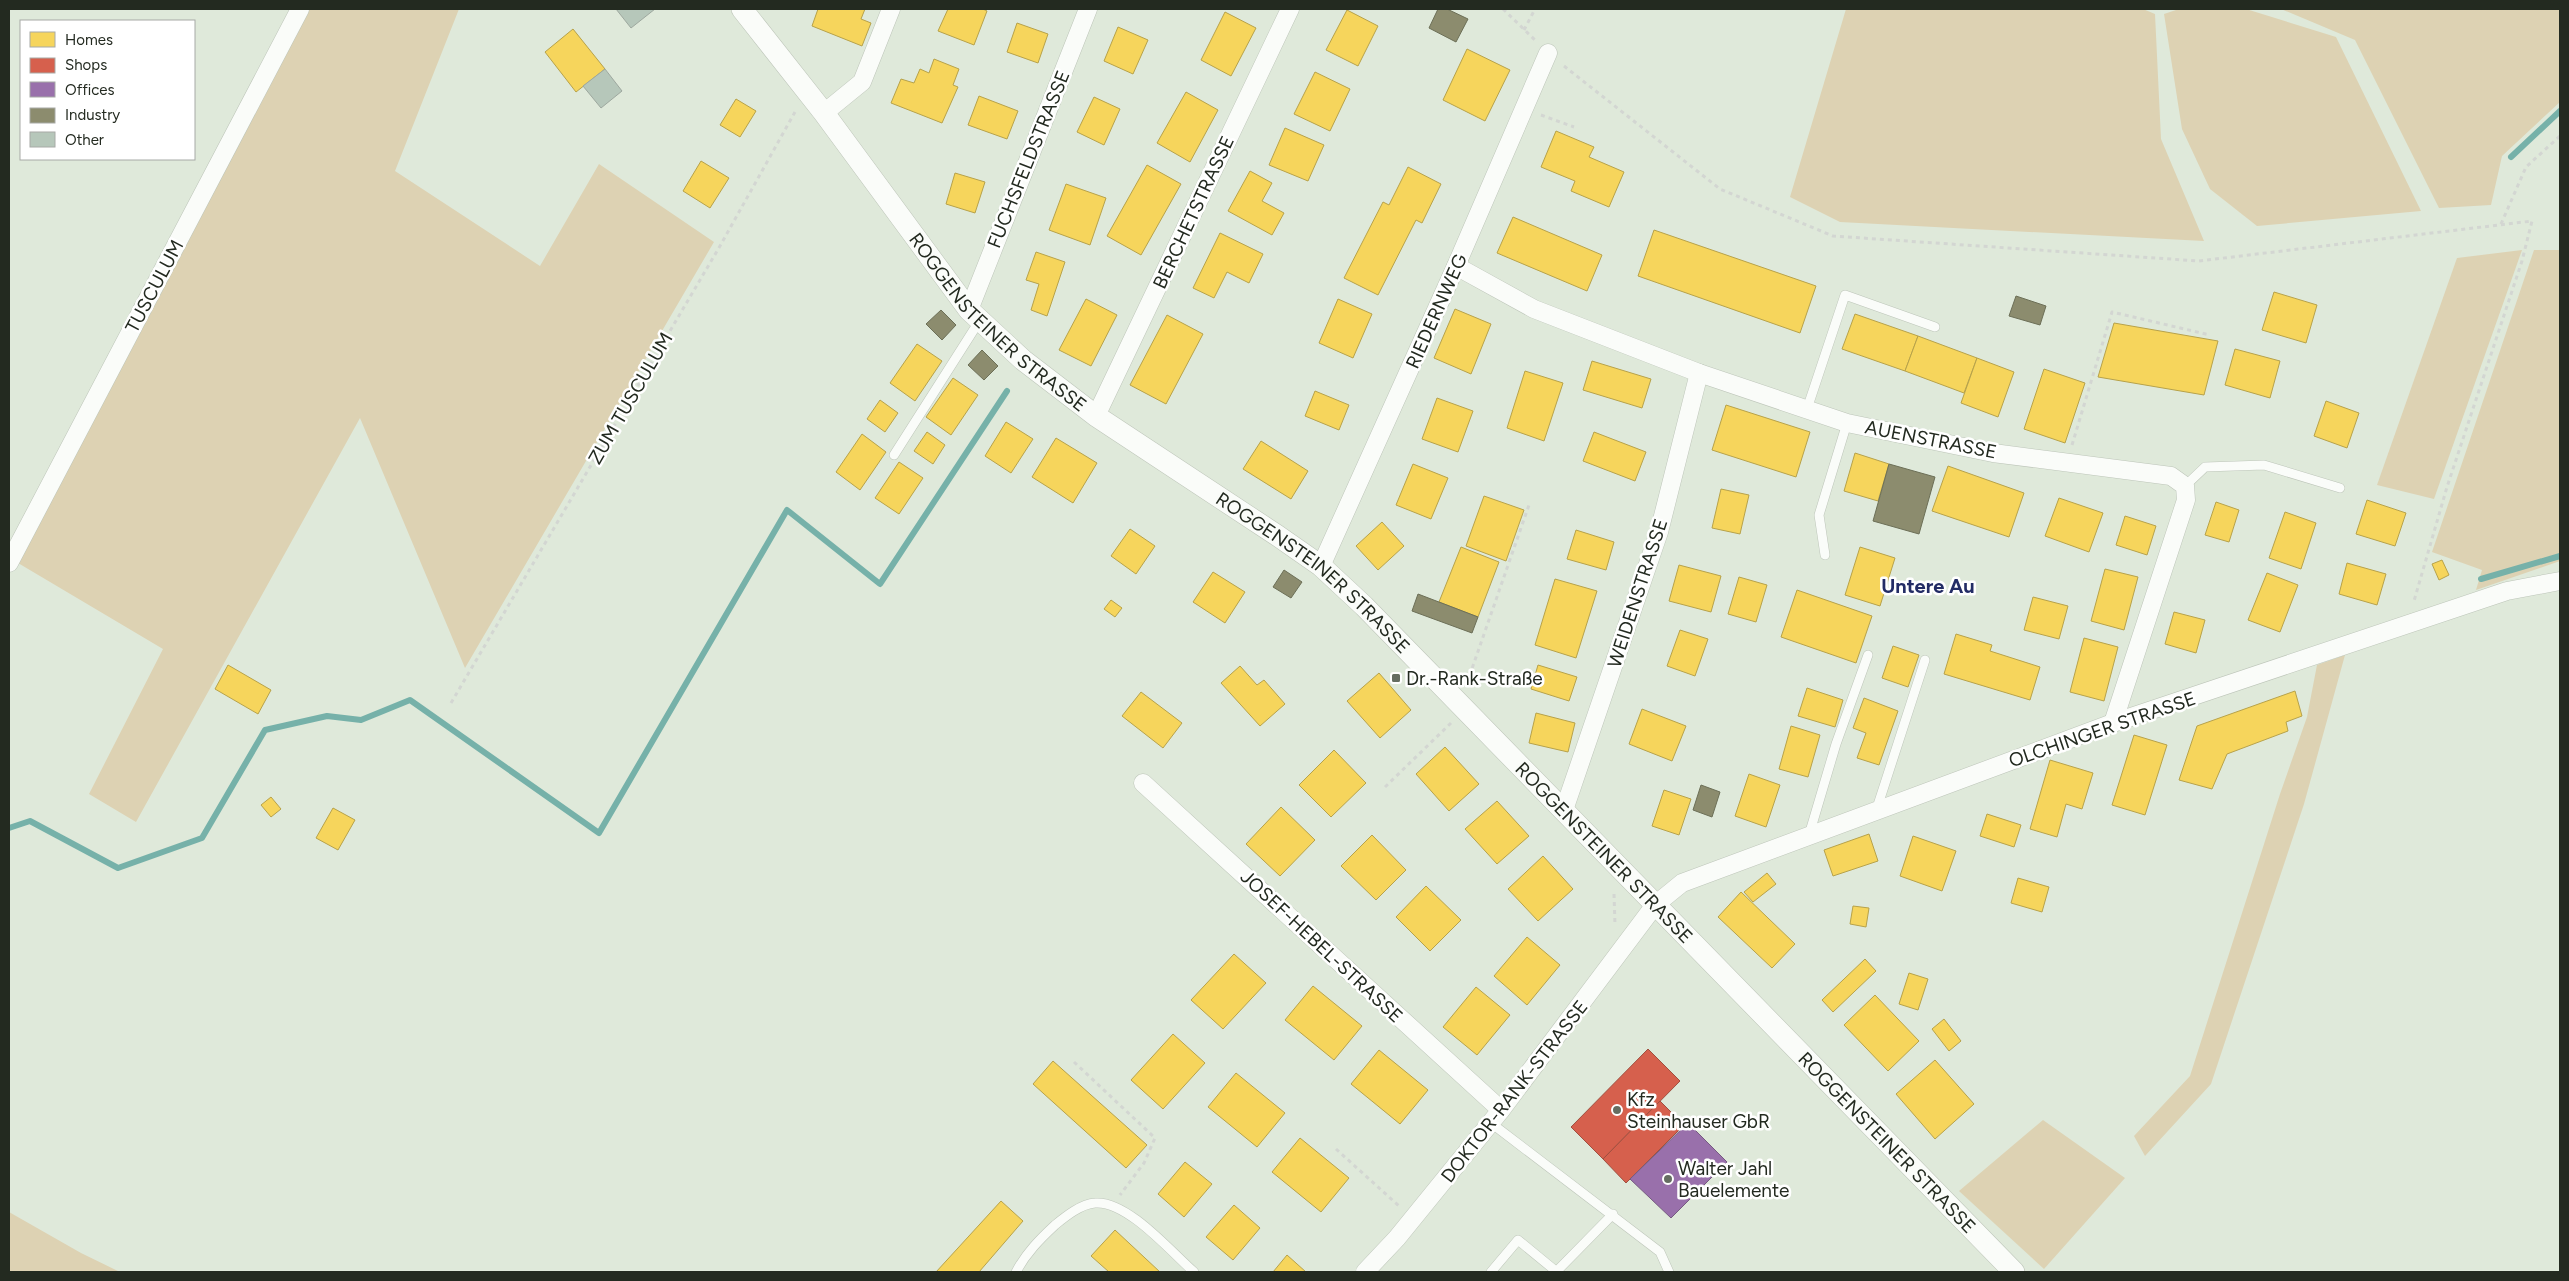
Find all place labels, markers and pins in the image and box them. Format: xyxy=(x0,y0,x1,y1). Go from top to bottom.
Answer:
place label: Dr.-Rank-Straße xyxy=(1406,667,1543,690)
marker: Dr.-Rank-Straße xyxy=(1390,672,1402,684)
place label: Kfz Steinhauser GbR xyxy=(1627,1088,1770,1133)
marker: Kfz Steinhauser GbR xyxy=(1611,1104,1623,1116)
place label: Walter Jahl Bauelemente xyxy=(1678,1157,1789,1202)
marker: Walter Jahl Bauelemente xyxy=(1662,1173,1674,1185)

